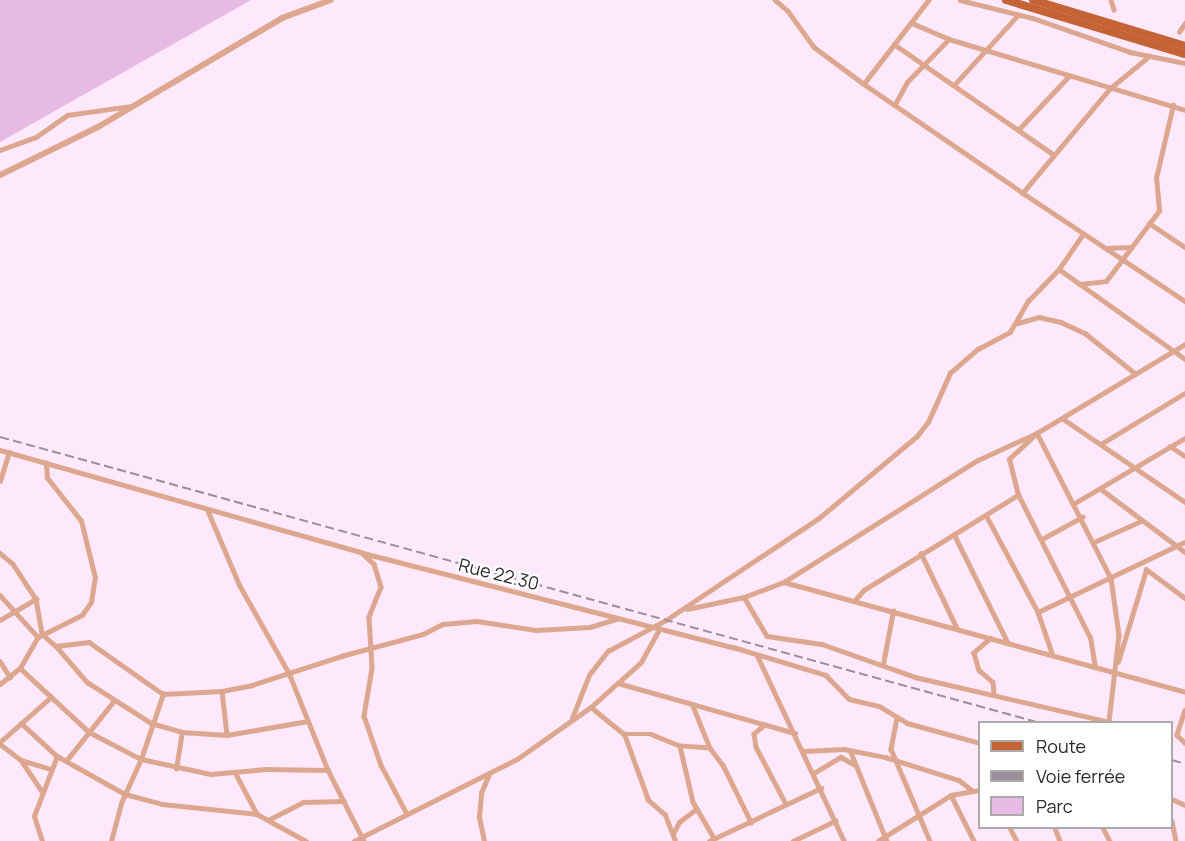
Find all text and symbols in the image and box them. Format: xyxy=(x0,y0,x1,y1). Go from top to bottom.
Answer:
street label: Rue 22.30 xyxy=(457,554,541,594)
legend xyxy=(978,721,1173,829)
text: Route xyxy=(1036,734,1086,758)
text: Voie ferrée xyxy=(1036,764,1125,788)
text: Parc xyxy=(1036,794,1073,818)

